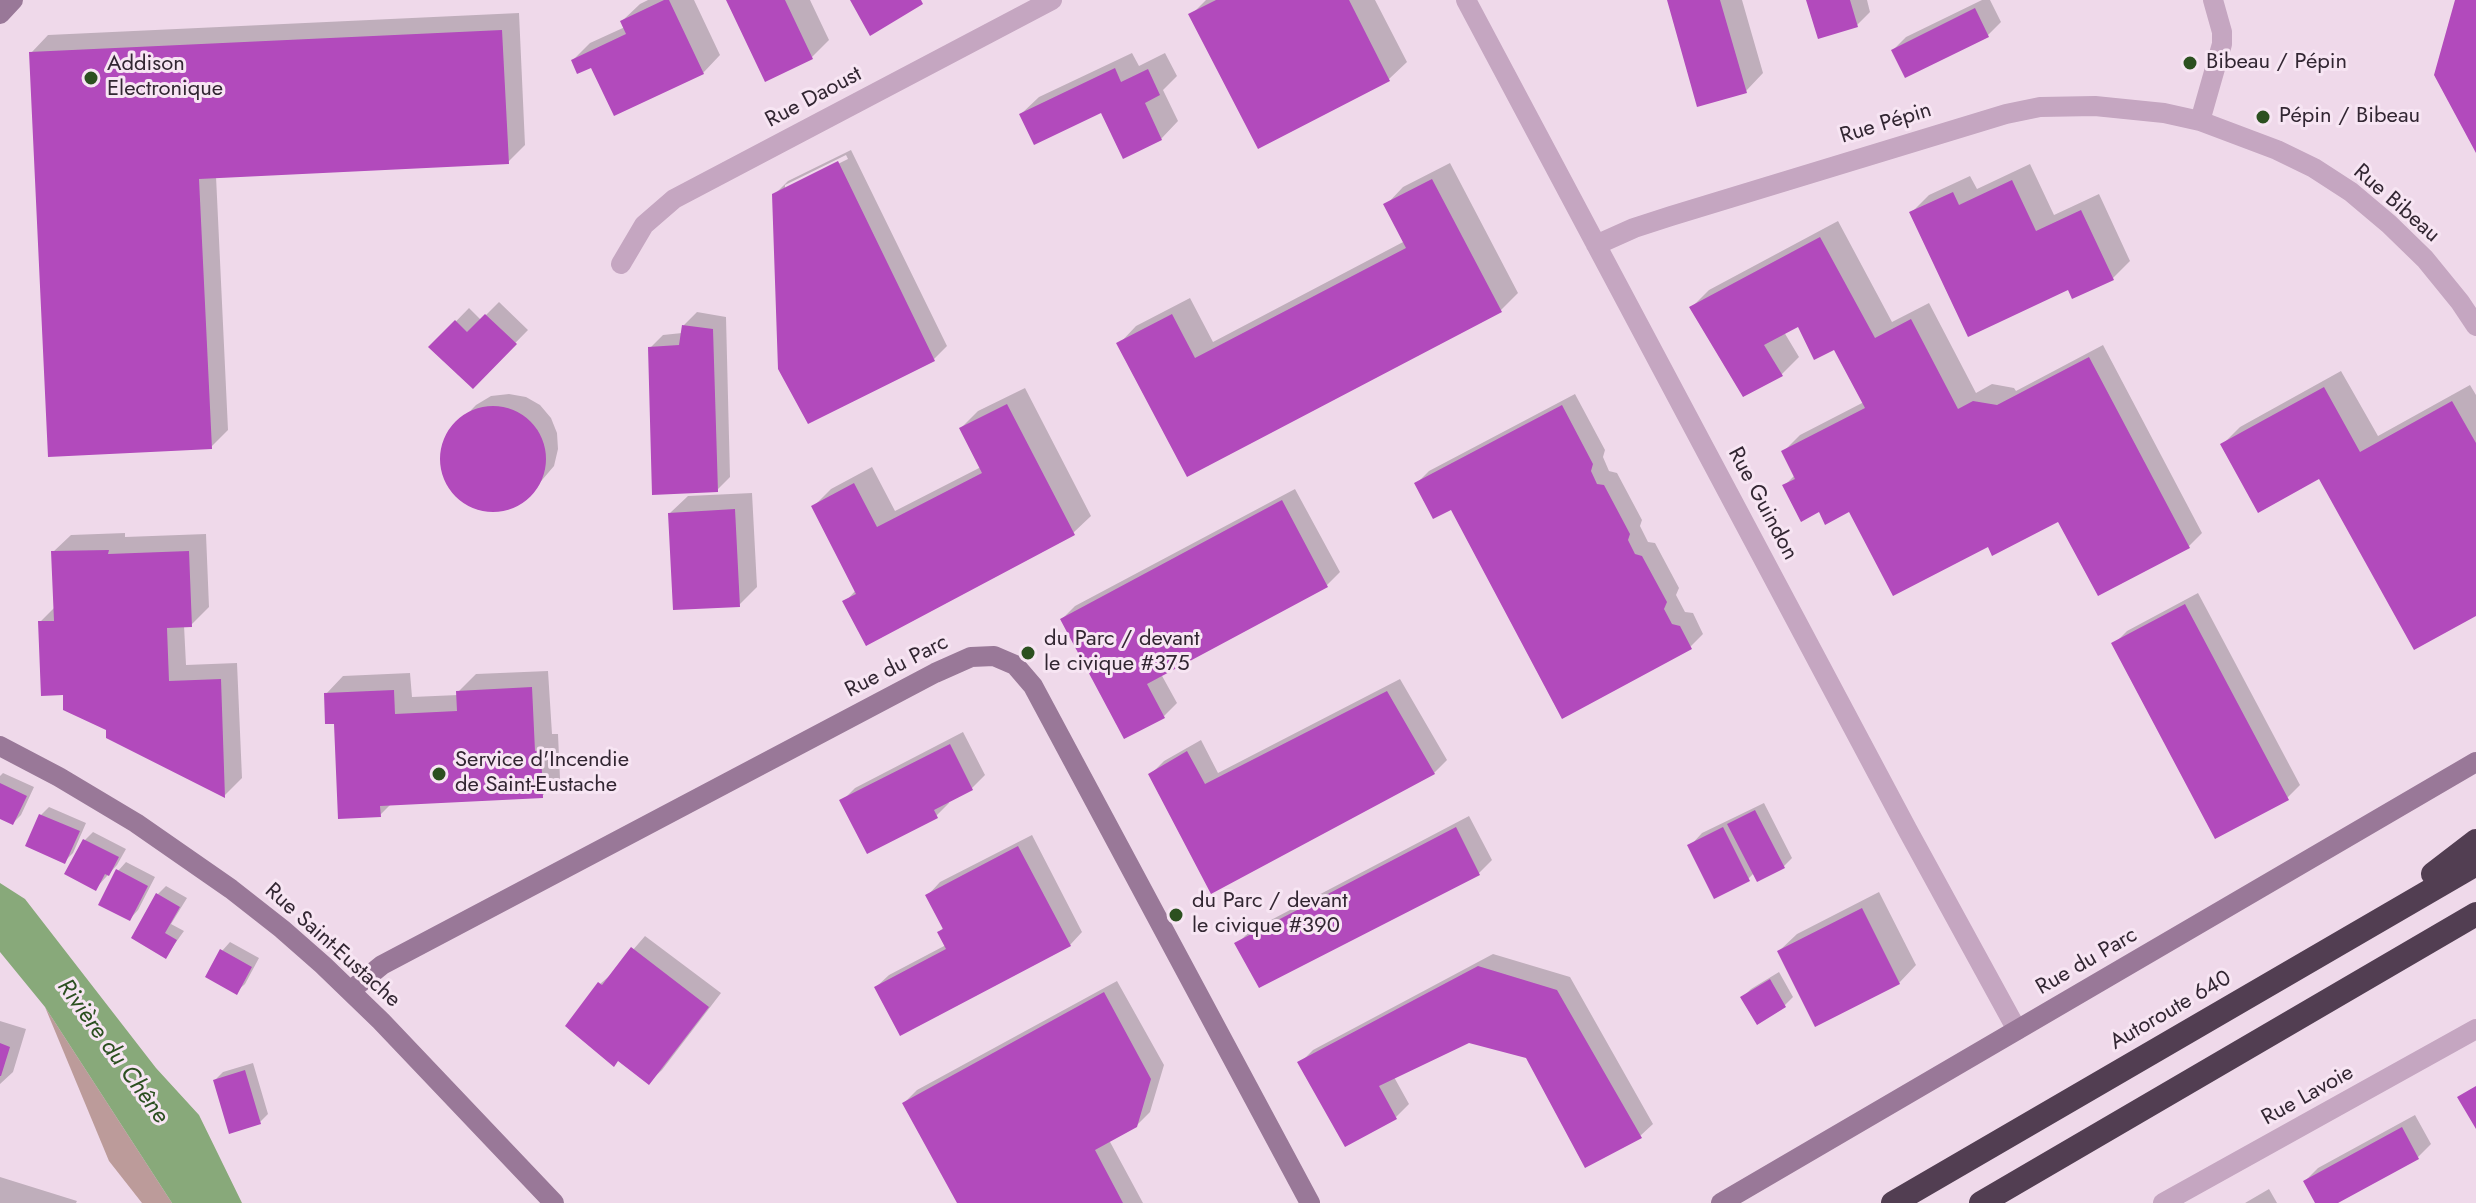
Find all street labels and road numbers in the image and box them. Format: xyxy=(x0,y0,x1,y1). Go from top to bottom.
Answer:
street label: Rue Daoust xyxy=(761,62,867,134)
street label: Rue Pépin xyxy=(1837,98,1935,150)
street label: Rue Bibeau xyxy=(2347,159,2445,249)
street label: Rue Guindon xyxy=(1721,443,1803,565)
street label: Rue du Parc xyxy=(841,630,953,704)
street label: Rue Saint-Eustache xyxy=(259,878,405,1014)
street label: Rue du Parc xyxy=(2032,923,2142,1001)
street label: Autoroute 640 xyxy=(2106,966,2236,1056)
street label: Rue Lavoie xyxy=(2258,1060,2358,1132)

